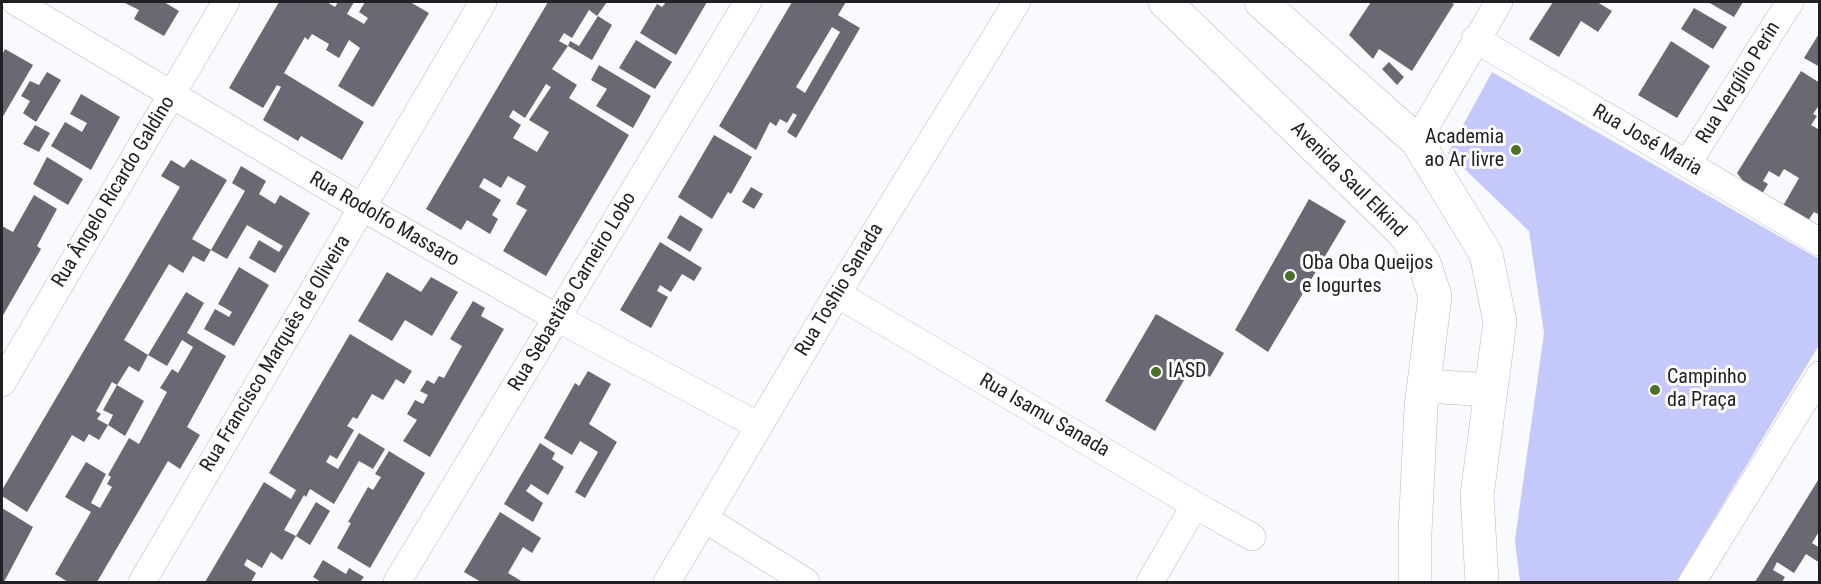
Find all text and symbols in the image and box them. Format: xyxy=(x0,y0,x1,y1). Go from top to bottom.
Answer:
street label: Rua Vergílio Perin xyxy=(1692,17,1786,149)
street label: Rua Ângelo Ricardo Galdino xyxy=(47,92,181,292)
street label: Rua José Maria xyxy=(1588,100,1706,182)
street label: Avenida Saul Elkind xyxy=(1285,117,1411,243)
place label: Academia ao Ar livre xyxy=(1425,126,1504,173)
marker: Academia ao Ar livre xyxy=(1509,143,1523,157)
street label: Rua Rodolfo Massaro xyxy=(305,167,463,273)
street label: Rua Sebastião Carneiro Lobo xyxy=(504,188,642,396)
street label: Rua Toshio Sanada xyxy=(791,219,889,361)
street label: Rua Francisco Marquês de Oliveira xyxy=(196,231,356,477)
place label: Oba Oba Queijos e Iogurtes xyxy=(1302,252,1433,299)
marker: Oba Oba Queijos e Iogurtes xyxy=(1283,269,1297,283)
place label: IASD xyxy=(1168,360,1206,384)
marker: IASD xyxy=(1149,365,1163,379)
place label: Campinho da Praça xyxy=(1667,366,1747,413)
street label: Rua Isamu Sanada xyxy=(975,369,1113,463)
marker: Campinho da Praça xyxy=(1648,383,1662,397)

